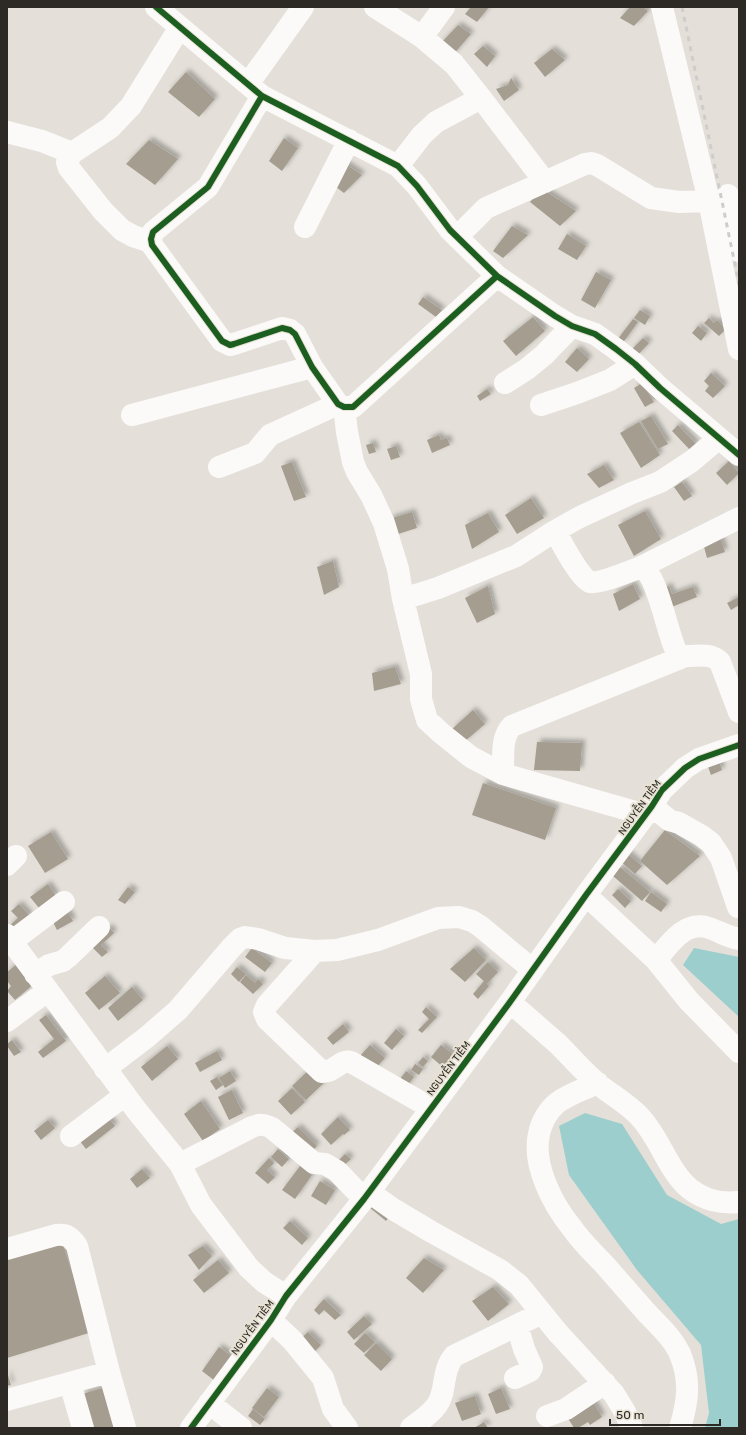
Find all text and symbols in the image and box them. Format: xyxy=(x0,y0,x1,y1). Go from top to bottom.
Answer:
street label: NGUYỄN TIỀM xyxy=(614,776,664,837)
street label: NGUYỄN TIỀM xyxy=(422,1037,473,1098)
street label: NGUYỄN TIỀM xyxy=(227,1296,277,1357)
scale bar xyxy=(610,1401,720,1427)
text: 50 m xyxy=(616,1408,644,1422)

